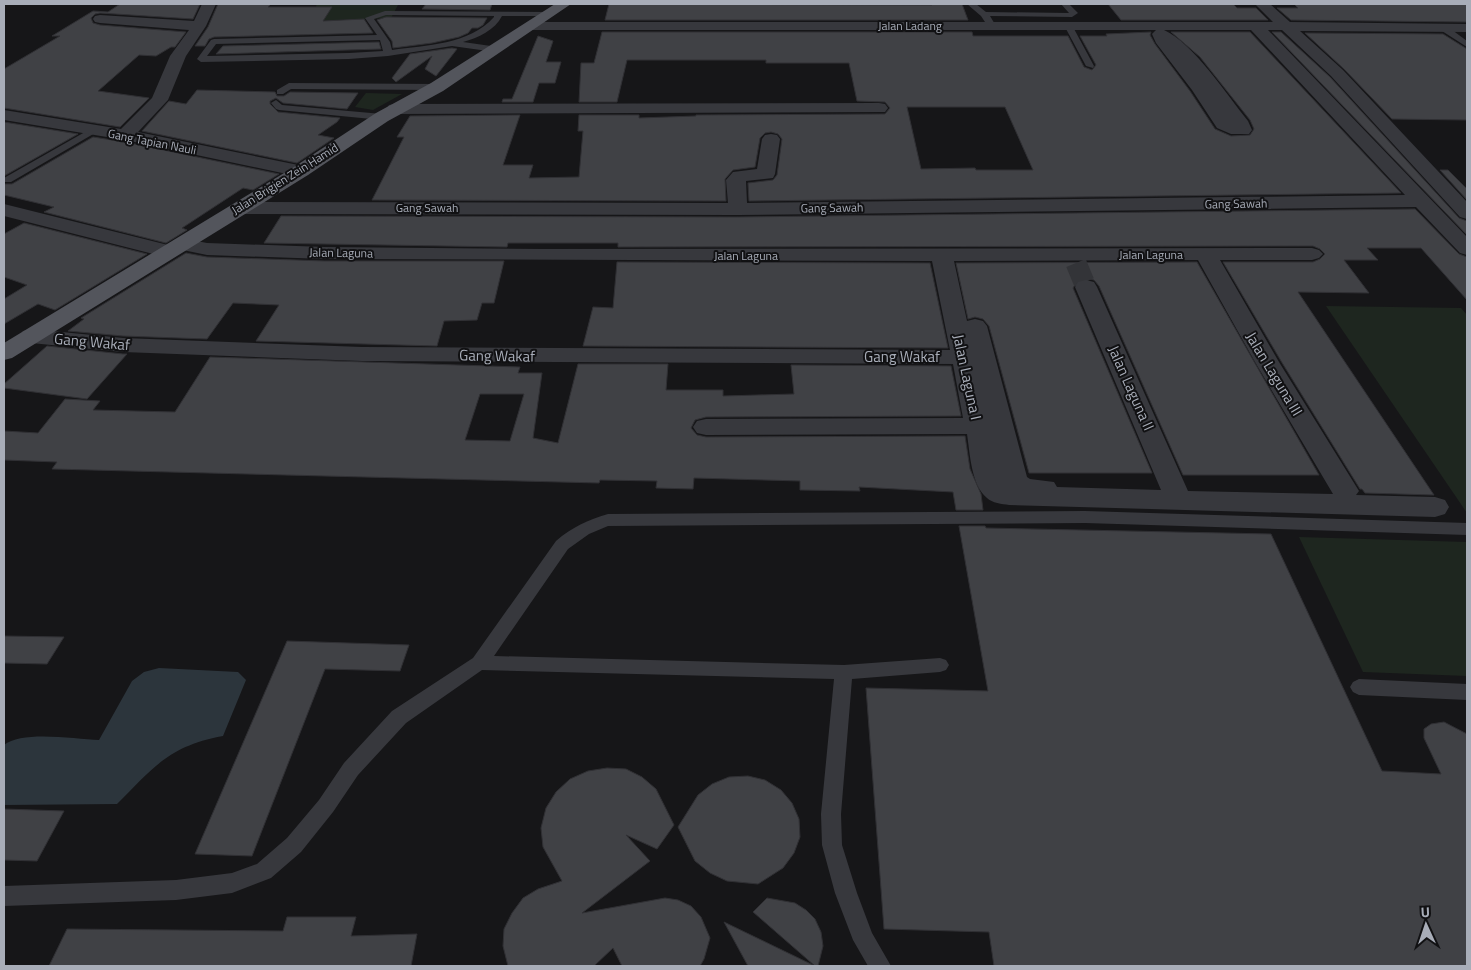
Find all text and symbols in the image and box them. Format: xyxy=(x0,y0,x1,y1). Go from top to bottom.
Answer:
street label: Jalan Ladang xyxy=(878,16,942,35)
street label: Gang Tapian Nauli xyxy=(106,124,198,159)
street label: Jalan Brigjen Zein Hamid xyxy=(228,138,342,219)
street label: Gang Sawah xyxy=(1204,193,1268,214)
street label: Gang Sawah xyxy=(800,197,864,218)
street label: Gang Sawah xyxy=(396,198,458,217)
street label: Jalan Laguna xyxy=(309,242,373,263)
street label: Jalan Laguna xyxy=(1119,245,1183,264)
street label: Jalan Laguna xyxy=(714,246,778,265)
street label: Gang Wakaf xyxy=(53,327,131,356)
street label: Jalan Laguna III xyxy=(1240,327,1309,420)
street label: Jalan Laguna I xyxy=(947,332,988,422)
street label: Jalan Laguna II xyxy=(1102,342,1160,434)
street label: Gang Wakaf xyxy=(459,343,535,368)
street label: Gang Wakaf xyxy=(864,345,940,368)
north arrow xyxy=(1401,900,1451,950)
text: U xyxy=(1420,901,1430,922)

